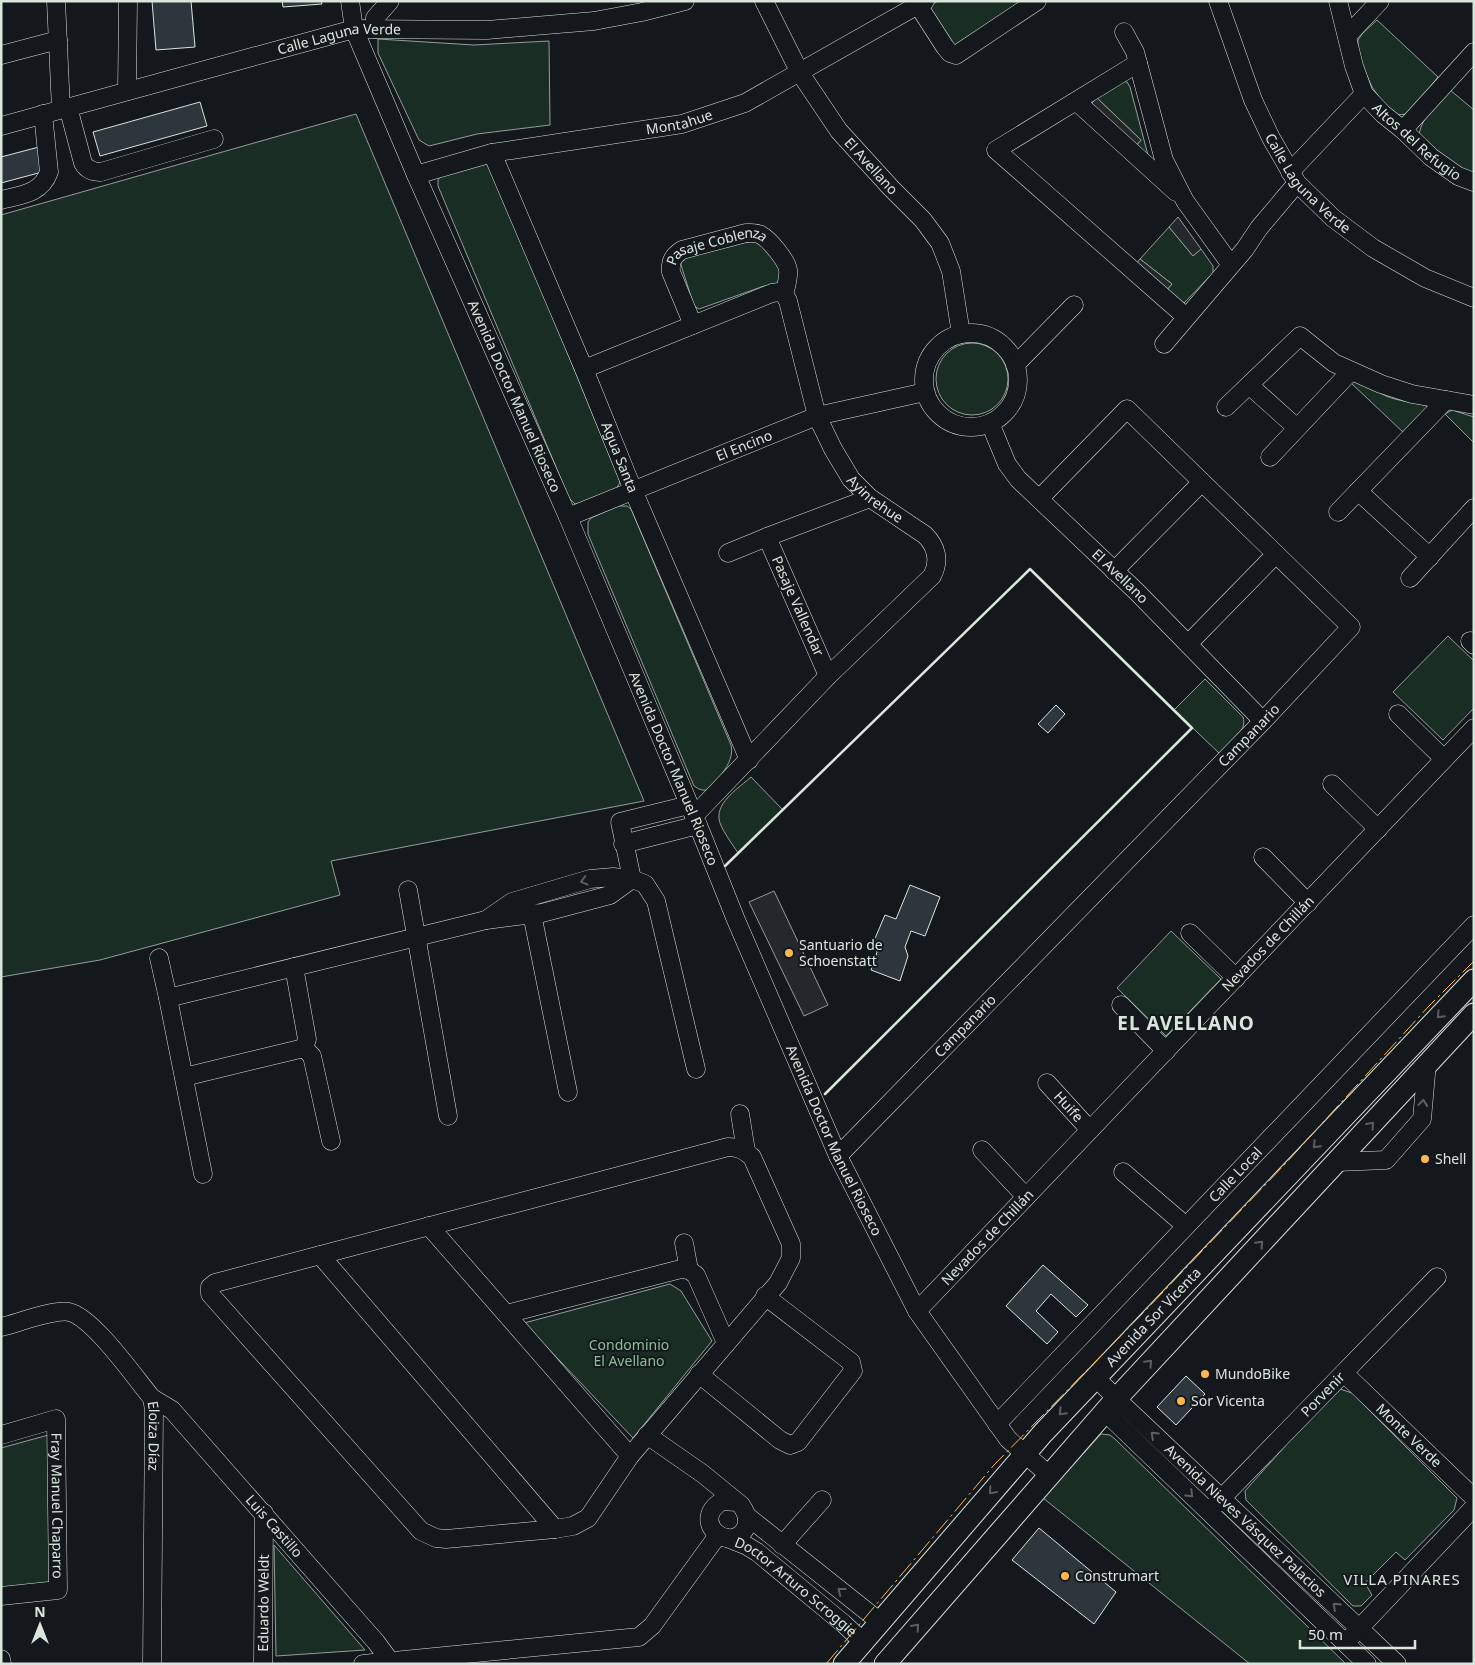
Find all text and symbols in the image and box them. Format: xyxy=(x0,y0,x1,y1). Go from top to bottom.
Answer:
street label: Calle Laguna Verde xyxy=(275,19,401,59)
street label: Altos del Refugio xyxy=(1368,99,1465,184)
street label: Montahue xyxy=(645,104,715,138)
street label: Calle Laguna Verde xyxy=(1261,129,1355,237)
street label: El Avellano xyxy=(840,133,902,199)
street label: Pasaje Coblenza xyxy=(661,223,772,268)
street label: Avenida Doctor Manuel Rioseco xyxy=(464,297,566,495)
street label: Agua Santa xyxy=(597,419,643,495)
street label: El Encino xyxy=(713,425,775,465)
street label: Ayinrehue xyxy=(843,470,907,527)
street label: El Avellano xyxy=(1088,544,1153,607)
street label: Pasaje Vallendar xyxy=(768,553,829,659)
street label: Avenida Doctor Manuel Rioseco xyxy=(625,668,723,868)
street label: Campanario xyxy=(1214,699,1283,771)
one-way arrow xyxy=(580,876,588,886)
street label: Nevados de Chillán xyxy=(1217,891,1318,995)
place label: Santuario de Schoenstatt xyxy=(799,935,883,970)
marker: Santuario de Schoenstatt xyxy=(783,947,795,959)
street label: Campanario xyxy=(930,990,1000,1061)
district label: EL AVELLANO xyxy=(1117,1010,1255,1036)
one-way arrow xyxy=(1437,1010,1446,1019)
street label: Avenida Doctor Manuel Rioseco xyxy=(782,1042,887,1239)
street label: Huife xyxy=(1050,1087,1088,1126)
one-way arrow xyxy=(1417,1099,1428,1107)
one-way arrow xyxy=(1365,1121,1374,1130)
one-way arrow xyxy=(1313,1140,1322,1149)
street label: Calle Local xyxy=(1204,1143,1266,1206)
place label: Shell xyxy=(1435,1149,1466,1168)
marker: Shell xyxy=(1419,1153,1431,1165)
street label: Nevados de Chillán xyxy=(937,1185,1037,1289)
one-way arrow xyxy=(1254,1241,1263,1250)
street label: Avenida Sor Vicenta xyxy=(1101,1263,1205,1370)
park label: Condominio El Avellano xyxy=(589,1335,669,1370)
one-way arrow xyxy=(1143,1360,1152,1369)
place label: MundoBike xyxy=(1215,1364,1290,1383)
street label: Porvenir xyxy=(1296,1367,1349,1421)
marker: MundoBike xyxy=(1199,1368,1211,1380)
place label: Sor Vicenta xyxy=(1191,1391,1265,1410)
marker: Sor Vicenta xyxy=(1175,1395,1187,1407)
street label: Monte Verde xyxy=(1372,1399,1446,1471)
street label: Eloiza Díaz xyxy=(144,1400,164,1471)
one-way arrow xyxy=(1059,1407,1068,1416)
one-way arrow xyxy=(1151,1432,1160,1441)
street label: Fray Manuel Chaparro xyxy=(47,1433,68,1579)
street label: Avenida Nieves Vásquez Palacios xyxy=(1161,1440,1331,1601)
one-way arrow xyxy=(989,1485,997,1494)
one-way arrow xyxy=(1185,1488,1194,1497)
street label: Luis Castillo xyxy=(242,1490,307,1561)
street label: Doctor Arturo Scroggie xyxy=(732,1532,862,1641)
street label: Eduardo Weldt xyxy=(253,1554,273,1652)
place label: Construmart xyxy=(1075,1566,1159,1585)
district label: VILLA PINARES xyxy=(1343,1569,1461,1589)
marker: Construmart xyxy=(1059,1570,1071,1582)
one-way arrow xyxy=(838,1588,847,1596)
north arrow xyxy=(15,1600,65,1650)
text: N xyxy=(34,1602,46,1621)
one-way arrow xyxy=(1332,1603,1341,1612)
scale bar xyxy=(1300,1618,1415,1650)
one-way arrow xyxy=(911,1623,920,1632)
text: 50 m xyxy=(1308,1624,1343,1644)

